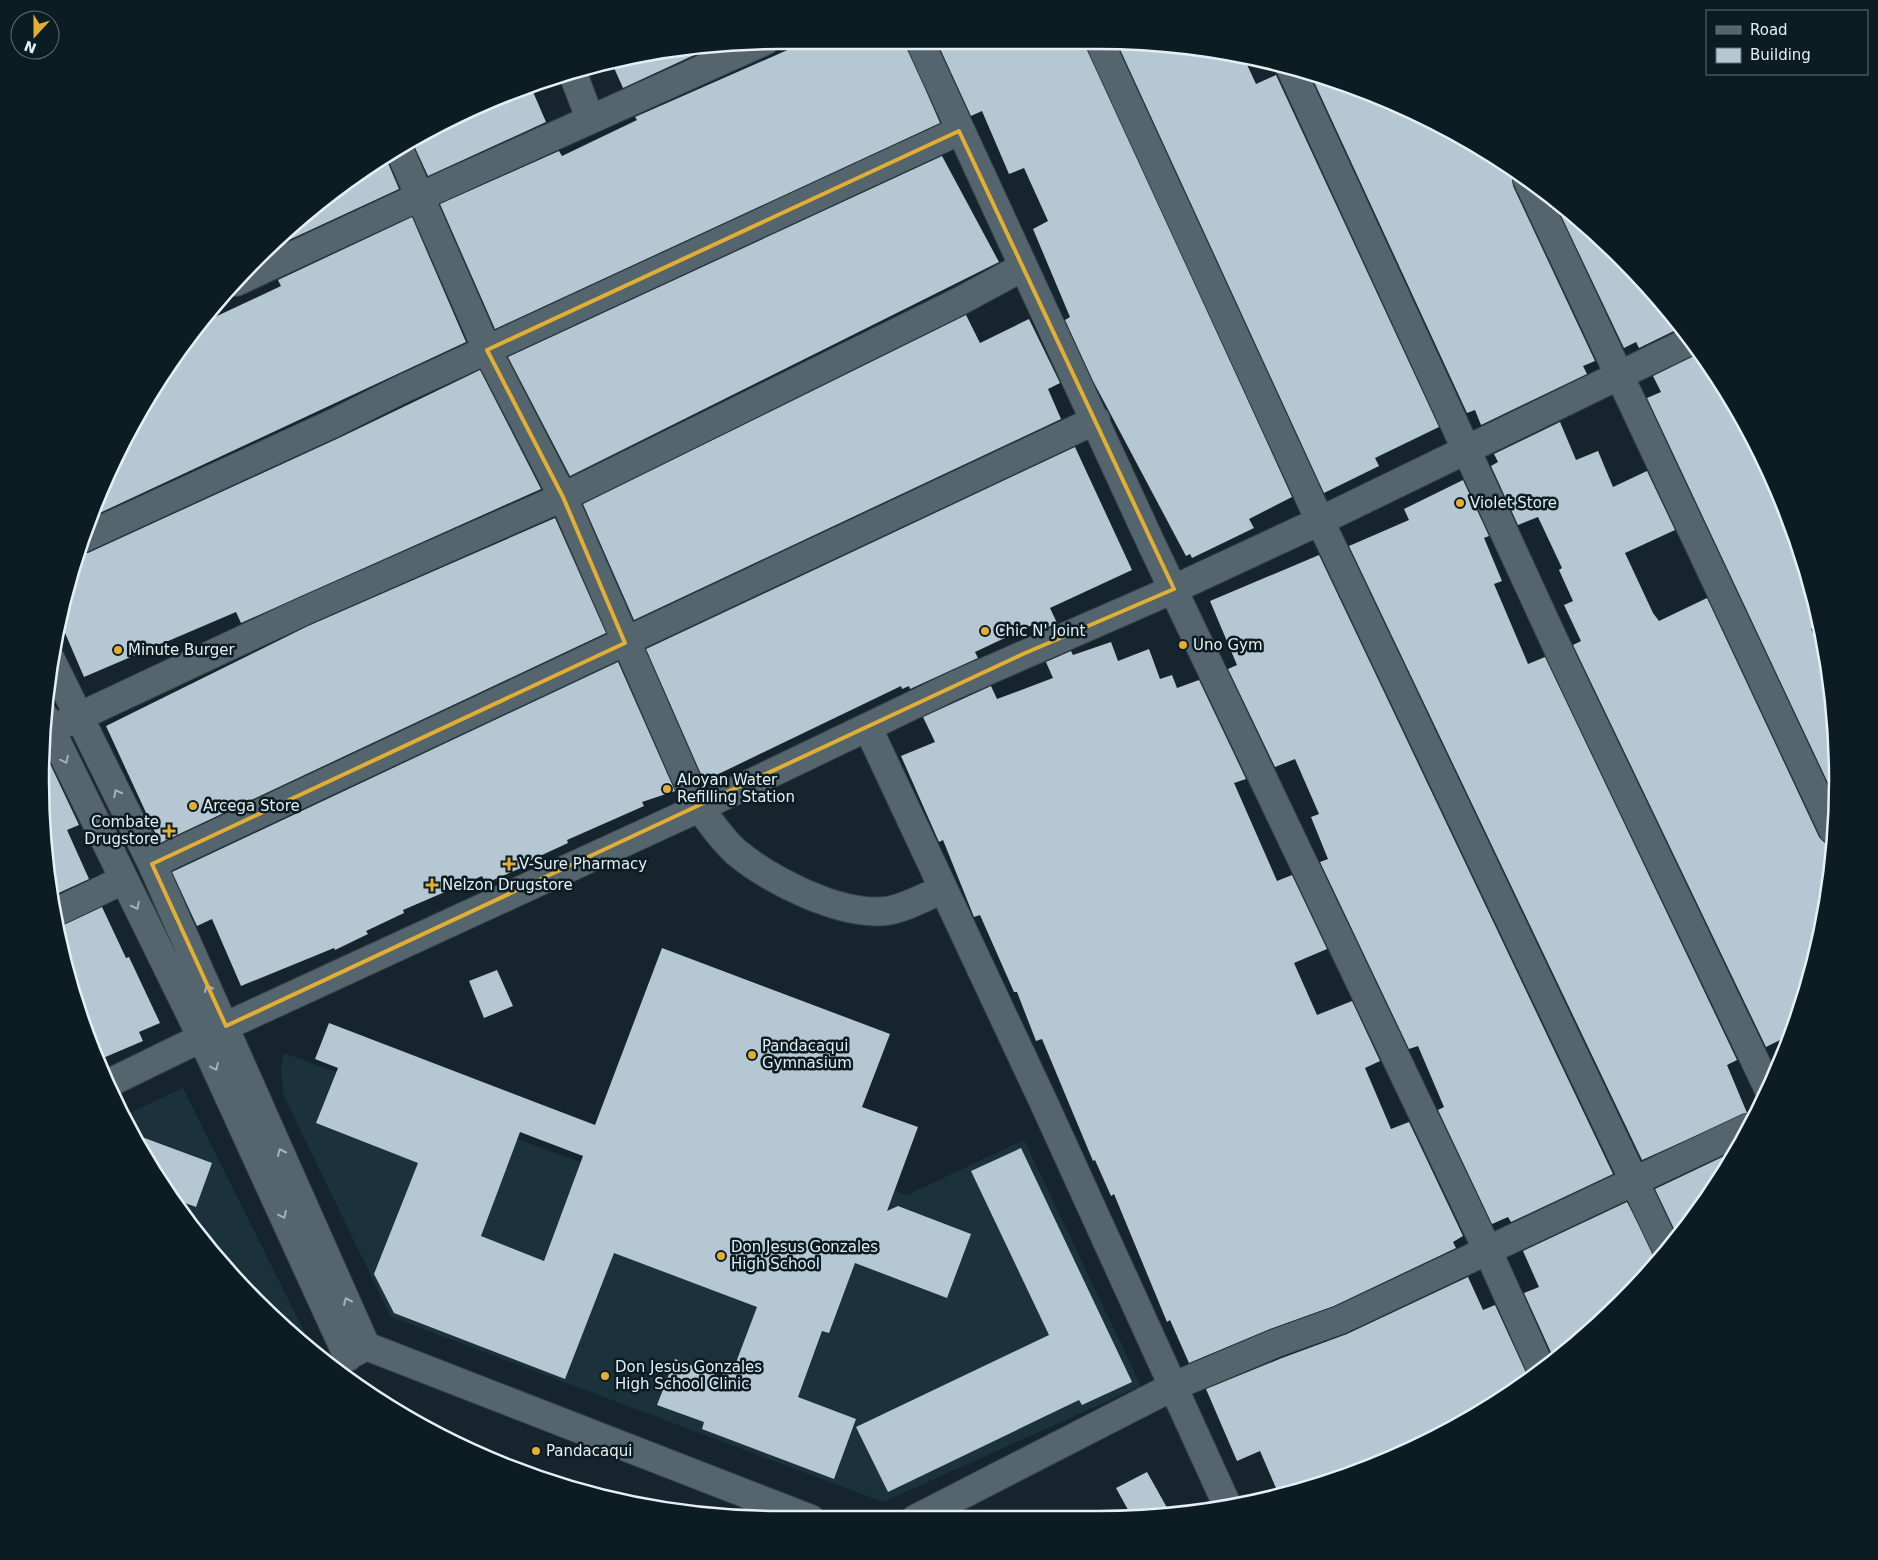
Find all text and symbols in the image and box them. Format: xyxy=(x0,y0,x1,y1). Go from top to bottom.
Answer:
north arrow xyxy=(10,10,60,60)
legend xyxy=(1706,10,1868,75)
text: Road xyxy=(1750,21,1788,39)
text: N xyxy=(22,38,39,57)
text: Building xyxy=(1750,46,1811,64)
place label: Violet Store xyxy=(1470,494,1557,512)
marker: Violet Store xyxy=(1454,497,1466,509)
place label: Chic N' Joint xyxy=(995,622,1086,640)
marker: Chic N' Joint xyxy=(979,625,991,637)
place label: Uno Gym xyxy=(1193,636,1263,654)
marker: Uno Gym xyxy=(1177,639,1189,651)
place label: Minute Burger xyxy=(128,641,235,659)
marker: Minute Burger xyxy=(112,644,124,656)
one-way arrow xyxy=(59,754,69,763)
place label: Aloyan Water Refilling Station xyxy=(677,771,795,806)
marker: Aloyan Water Refilling Station xyxy=(661,783,673,795)
one-way arrow xyxy=(113,790,123,799)
place label: Arcega Store xyxy=(203,797,300,815)
marker: Arcega Store xyxy=(187,800,199,812)
place label: Combate Drugstore xyxy=(84,813,159,848)
marker: Combate Drugstore xyxy=(163,825,175,837)
place label: V-Sure Pharmacy xyxy=(519,855,647,873)
marker: V-Sure Pharmacy xyxy=(503,858,515,870)
place label: Nelzon Drugstore xyxy=(442,876,573,894)
marker: Nelzon Drugstore xyxy=(426,879,438,891)
one-way arrow xyxy=(130,901,140,910)
one-way arrow xyxy=(204,984,215,993)
place label: Pandacaqui Gymnasium xyxy=(762,1037,852,1072)
marker: Pandacaqui Gymnasium xyxy=(746,1049,758,1061)
one-way arrow xyxy=(209,1062,220,1071)
one-way arrow xyxy=(277,1148,288,1157)
one-way arrow xyxy=(276,1210,287,1219)
place label: Don Jesus Gonzales High School xyxy=(731,1238,878,1273)
marker: Don Jesus Gonzales High School xyxy=(715,1250,727,1262)
one-way arrow xyxy=(342,1297,353,1306)
place label: Don Jesus Gonzales High School Clinic xyxy=(615,1358,762,1393)
marker: Don Jesus Gonzales High School Clinic xyxy=(599,1370,611,1382)
place label: Pandacaqui xyxy=(546,1442,632,1460)
marker: Pandacaqui xyxy=(530,1445,542,1457)

